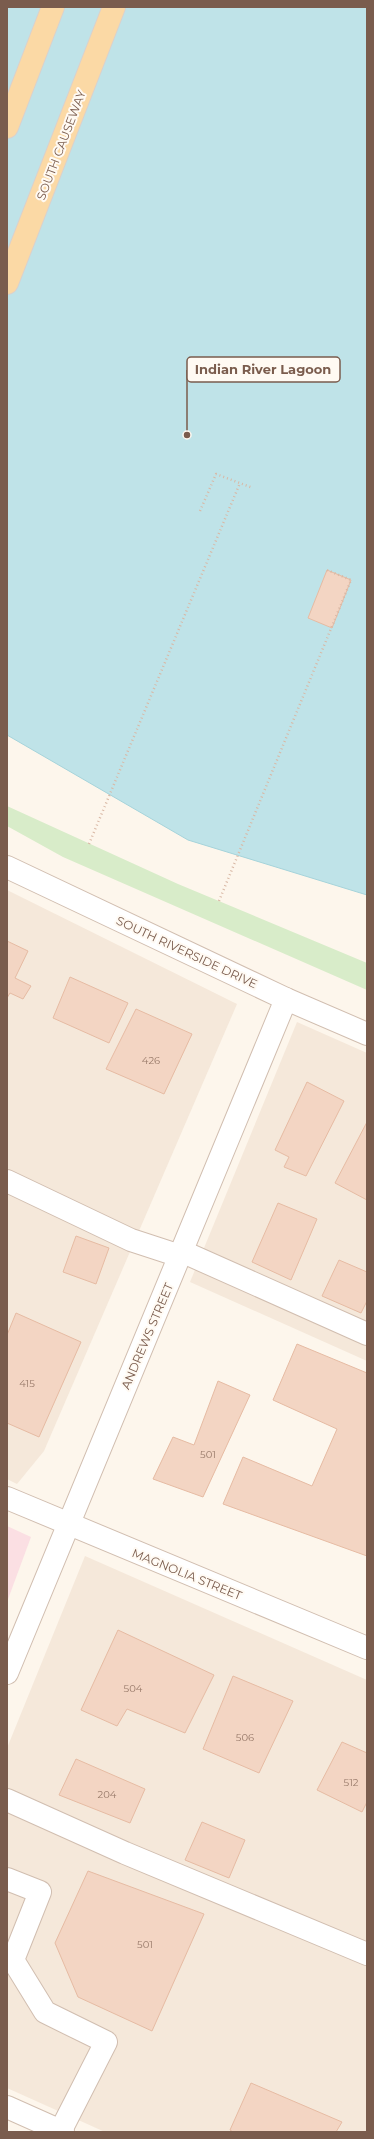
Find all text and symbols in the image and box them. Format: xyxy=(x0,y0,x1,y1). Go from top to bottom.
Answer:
street label: SOUTH CAUSEWAY xyxy=(33,88,89,202)
callout: Indian River Lagoon xyxy=(187,357,340,382)
text: Indian River Lagoon xyxy=(195,361,331,377)
street label: SOUTH RIVERSIDE DRIVE xyxy=(114,913,260,991)
house number: 426 xyxy=(142,1054,160,1067)
street label: ANDREWS STREET xyxy=(118,1280,176,1392)
house number: 415 xyxy=(19,1377,35,1390)
house number: 501 xyxy=(200,1448,216,1461)
street label: MAGNOLIA STREET xyxy=(130,1545,244,1603)
house number: 504 xyxy=(124,1682,143,1695)
house number: 506 xyxy=(236,1731,254,1744)
house number: 512 xyxy=(344,1776,359,1789)
house number: 204 xyxy=(98,1788,117,1801)
house number: 501 xyxy=(137,1938,153,1951)

